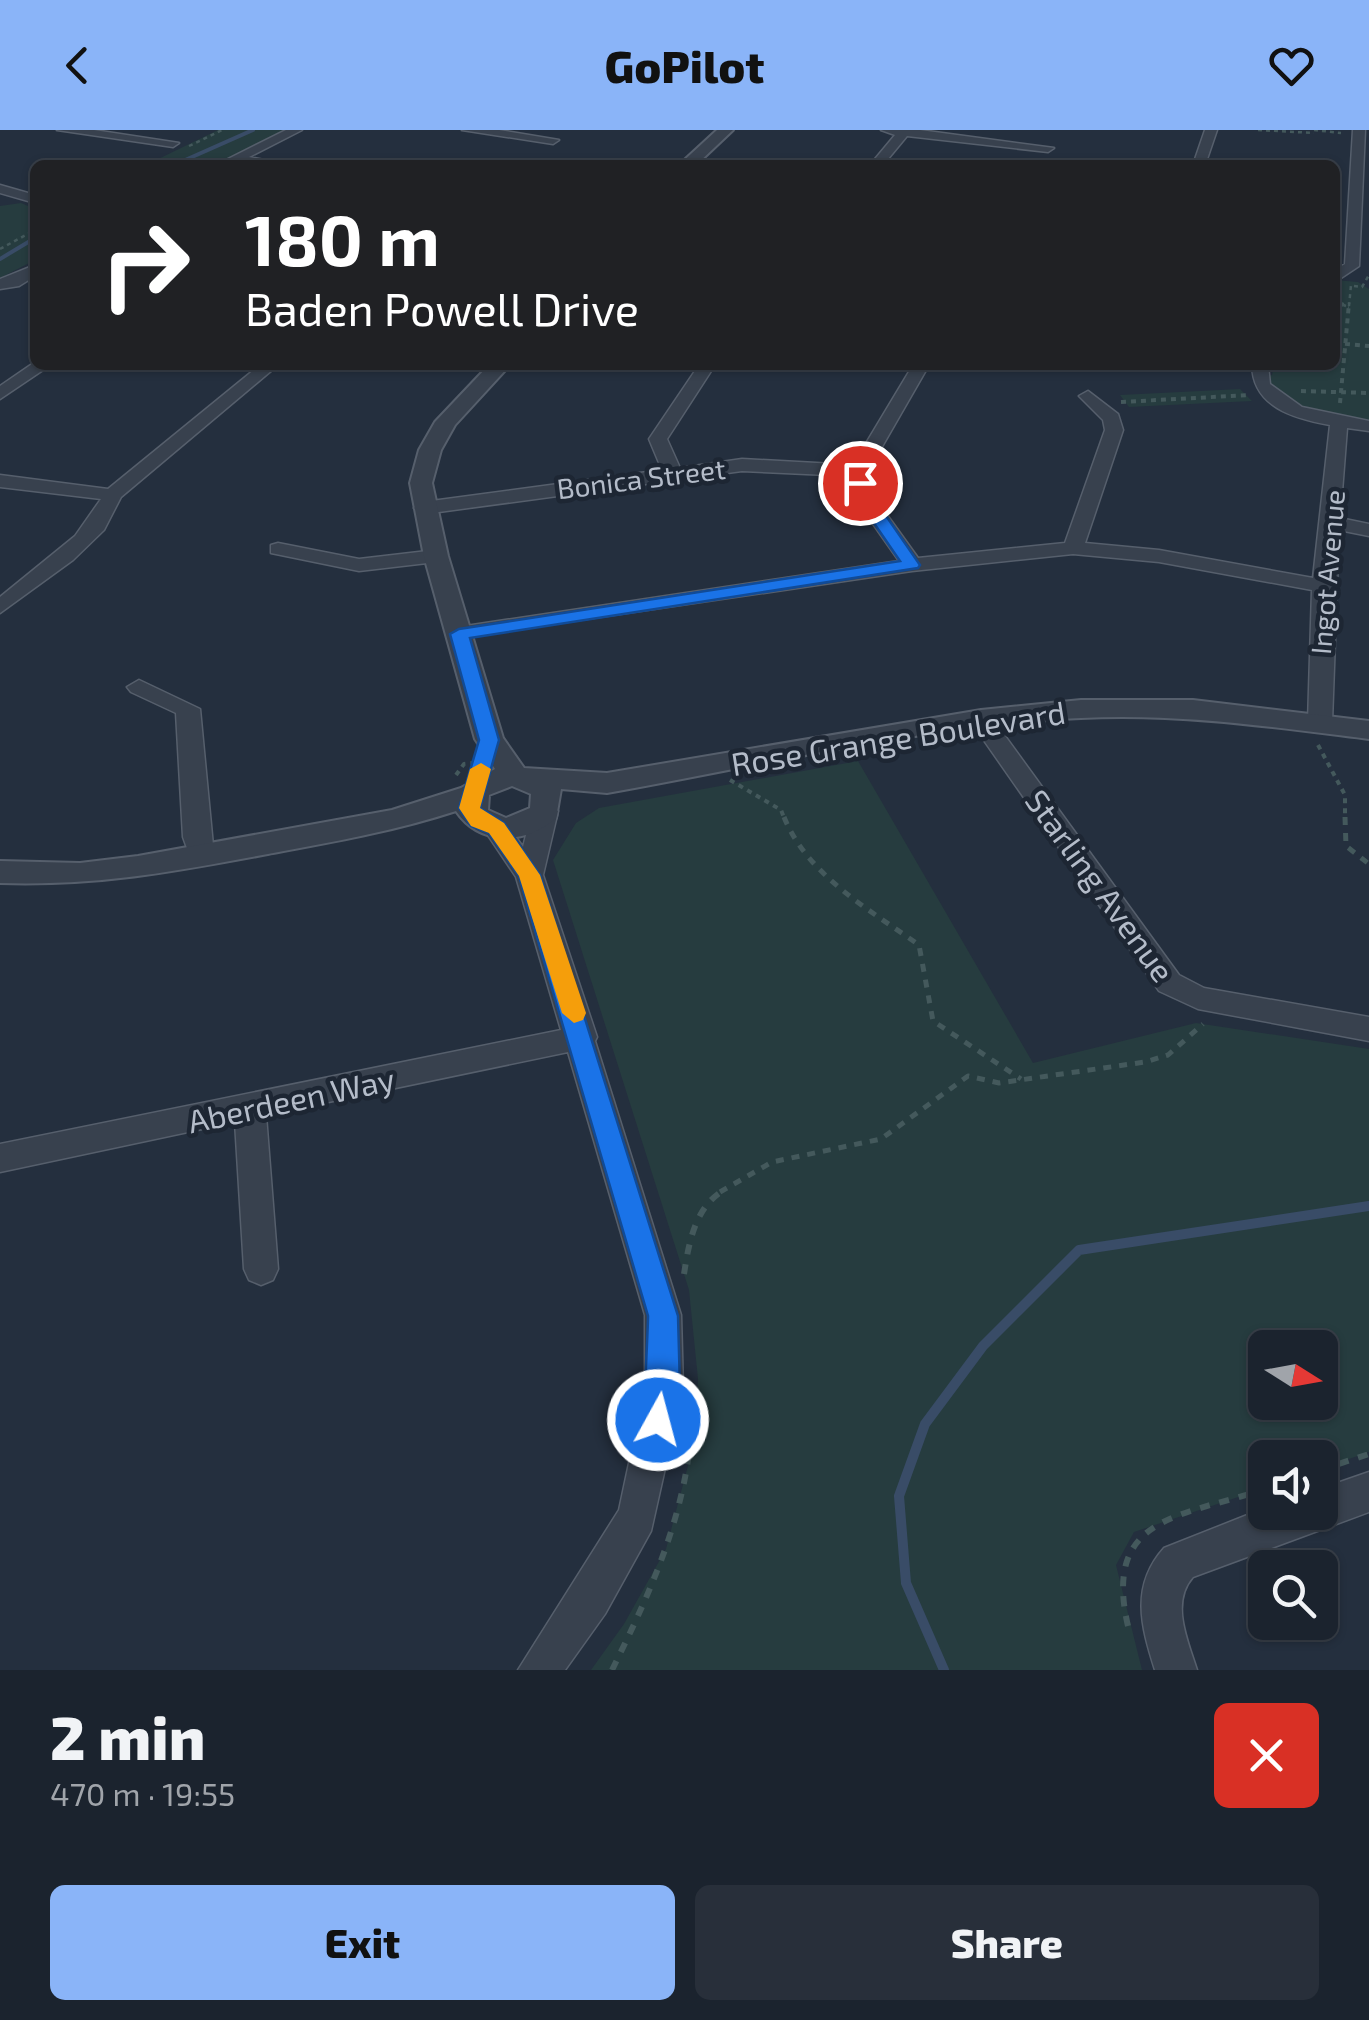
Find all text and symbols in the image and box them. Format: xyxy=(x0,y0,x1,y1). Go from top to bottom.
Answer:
icon: back xyxy=(50,38,105,93)
text: GoPilot xyxy=(605,38,764,92)
icon: heart xyxy=(1264,38,1319,93)
text: 180 m xyxy=(245,196,440,280)
icon: right xyxy=(80,200,210,330)
text: Baden Powell Drive xyxy=(245,281,639,335)
pin xyxy=(818,441,903,526)
street label: Bonica Street xyxy=(555,451,727,505)
icon: arrive xyxy=(833,456,888,511)
street label: Ingot Avenue xyxy=(1303,488,1351,656)
street label: Rose Grange Boulevard xyxy=(728,692,1068,782)
street label: Starling Avenue xyxy=(1019,782,1183,988)
street label: Aberdeen Way xyxy=(184,1059,398,1139)
north arrow xyxy=(1248,1330,1338,1420)
map controls xyxy=(1248,1330,1338,1640)
position arrow xyxy=(606,1368,710,1472)
button: sound xyxy=(1248,1440,1338,1530)
button: search xyxy=(1248,1550,1338,1640)
text: 2 min xyxy=(50,1700,205,1772)
button: close xyxy=(1214,1703,1319,1808)
text: 470 m · 19:55 xyxy=(50,1774,235,1812)
button: Exit xyxy=(50,1885,675,2000)
button: Share xyxy=(695,1885,1319,2000)

